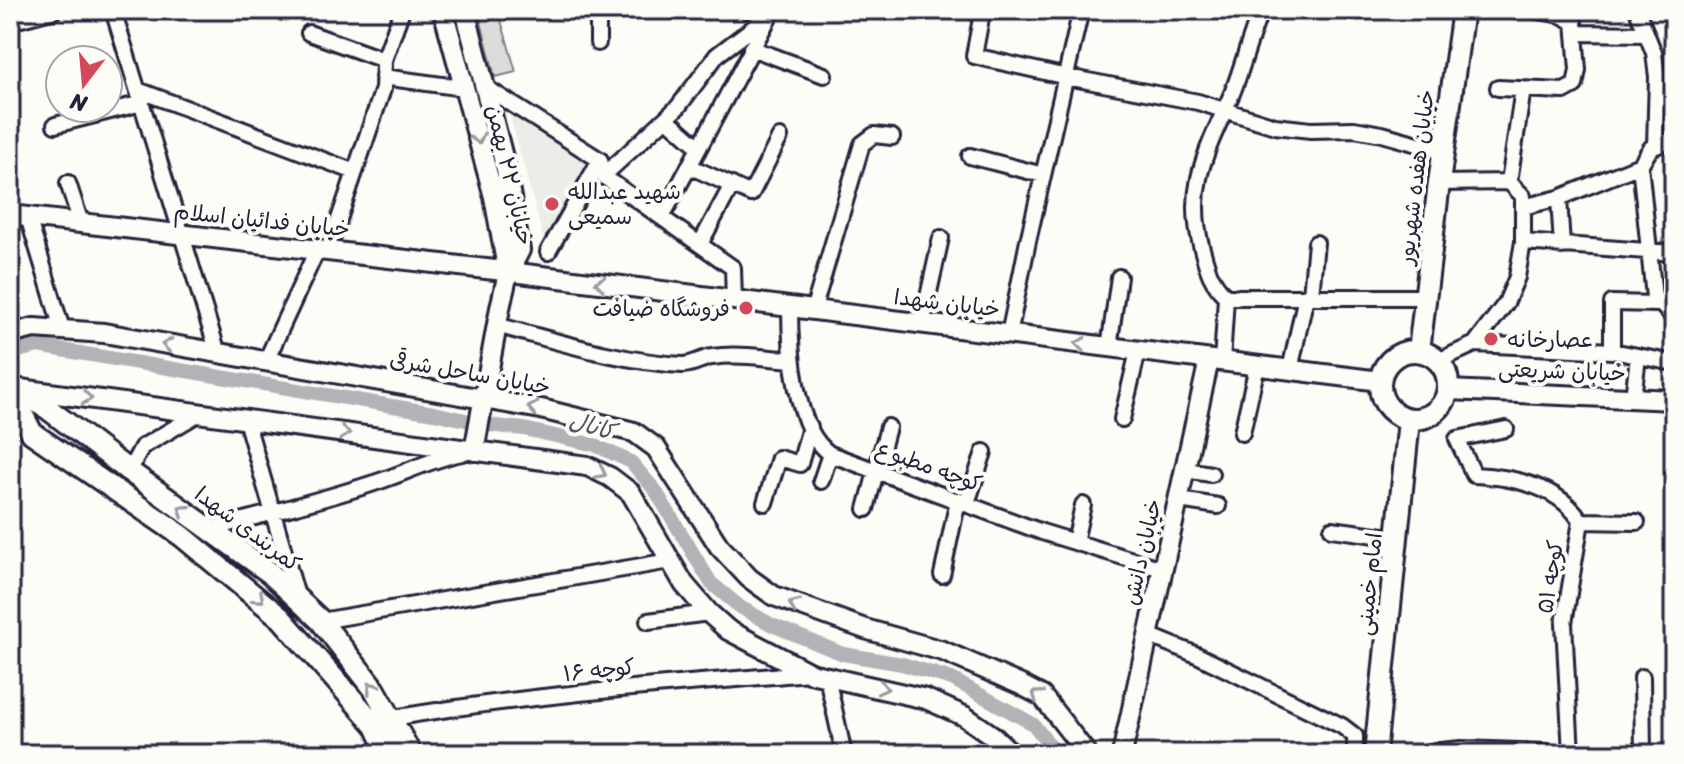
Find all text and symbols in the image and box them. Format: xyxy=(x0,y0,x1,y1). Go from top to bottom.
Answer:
north arrow xyxy=(44,44,124,124)
text: N xyxy=(65,82,92,124)
street label: خیابان هفده شهریور xyxy=(1386,87,1446,269)
street label: خیابان ۲۲ بهمن xyxy=(475,101,545,249)
one-way arrow xyxy=(469,132,486,146)
place label: شهید عبدالله سمیعی xyxy=(568,172,681,236)
street label: خیابان فدائیان اسلام xyxy=(172,191,352,249)
marker: شهید عبدالله سمیعی xyxy=(543,195,561,213)
one-way arrow xyxy=(593,275,606,292)
street label: خیابان شهدا xyxy=(892,277,1002,329)
place label: فروشگاه ضیافت xyxy=(592,289,730,328)
marker: فروشگاه ضیافت xyxy=(737,299,755,317)
place label: عصارخانه xyxy=(1507,320,1594,359)
marker: عصارخانه xyxy=(1482,330,1500,348)
one-way arrow xyxy=(1073,336,1087,353)
one-way arrow xyxy=(160,337,174,354)
street label: خیابان ساحل شرقی xyxy=(387,340,553,406)
street label: خیابان شریعتی xyxy=(1498,349,1626,393)
one-way arrow xyxy=(80,389,94,406)
water label: کانال xyxy=(564,399,624,454)
one-way arrow xyxy=(527,401,540,418)
one-way arrow xyxy=(338,424,352,441)
street label: کوچه مطبوع xyxy=(870,429,988,503)
one-way arrow xyxy=(593,463,607,479)
street label: کمربندی شهدا xyxy=(186,476,310,582)
street label: خیابان دانش xyxy=(1111,495,1173,609)
one-way arrow xyxy=(178,505,192,520)
street label: امام خمینی xyxy=(1344,531,1394,637)
street label: کوچه ۵۱ xyxy=(1525,538,1575,616)
one-way arrow xyxy=(250,589,265,603)
one-way arrow xyxy=(788,598,802,614)
street label: کوچه ۱۶ xyxy=(561,647,637,693)
one-way arrow xyxy=(875,679,889,696)
one-way arrow xyxy=(367,681,382,695)
one-way arrow xyxy=(1031,691,1046,705)

